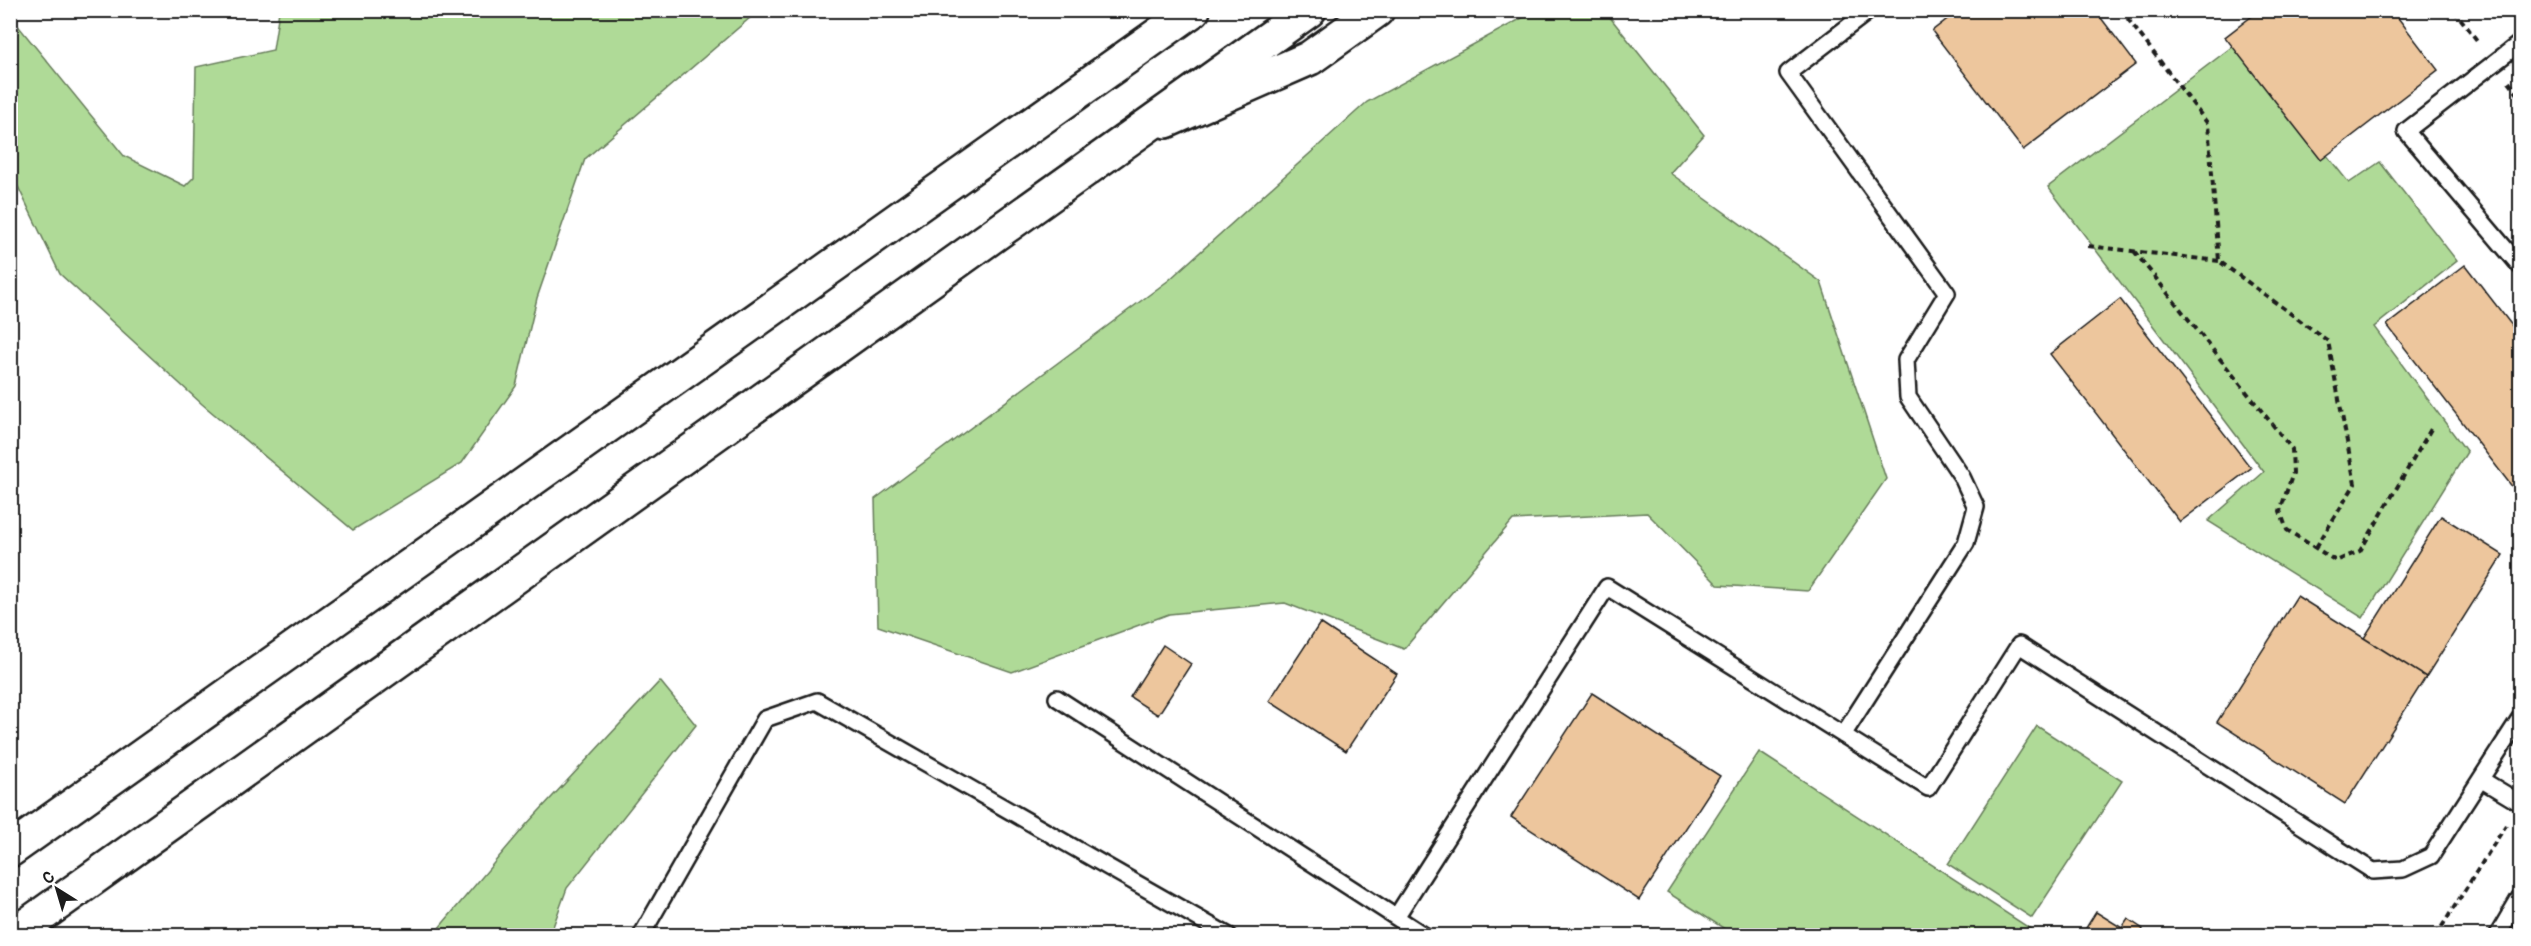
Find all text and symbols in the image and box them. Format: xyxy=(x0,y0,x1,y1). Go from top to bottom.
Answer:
north arrow xyxy=(27,859,87,919)
text: С xyxy=(39,867,59,889)

